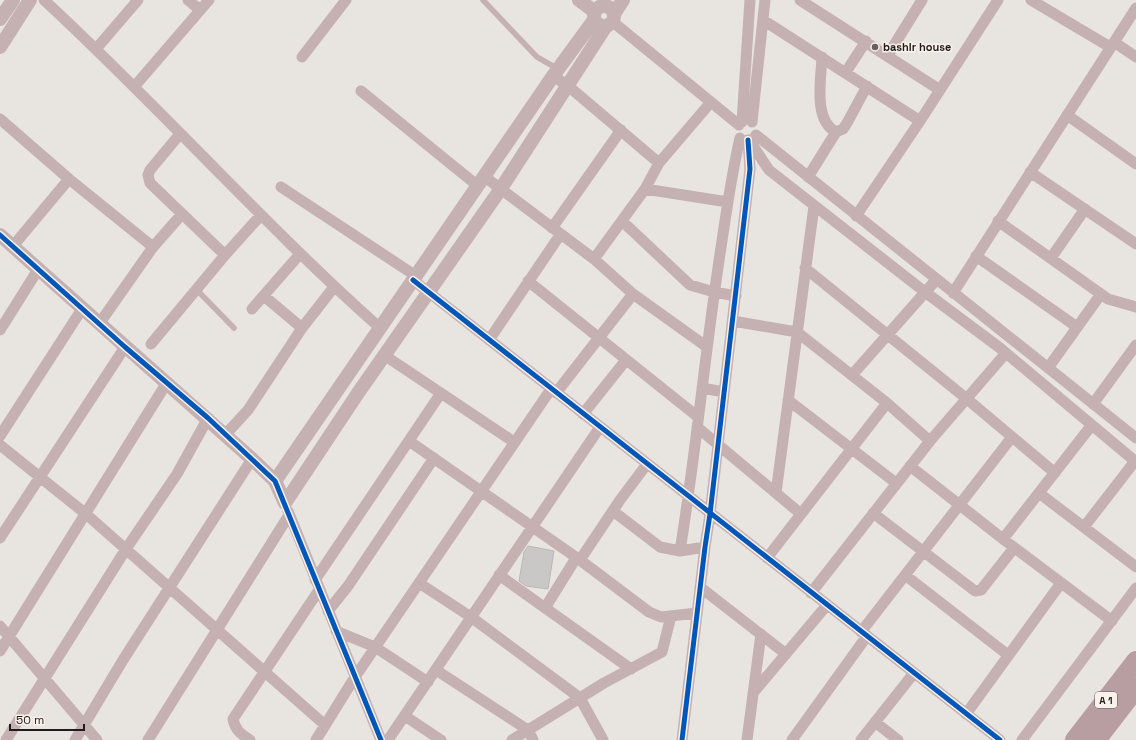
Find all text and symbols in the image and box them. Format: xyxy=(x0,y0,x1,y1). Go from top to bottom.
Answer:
place label: bashir house xyxy=(883,40,951,54)
marker: bashir house xyxy=(870,42,880,52)
road number: A 1 xyxy=(1095,692,1117,708)
scale bar xyxy=(10,706,84,732)
text: 50 m xyxy=(16,712,44,728)

